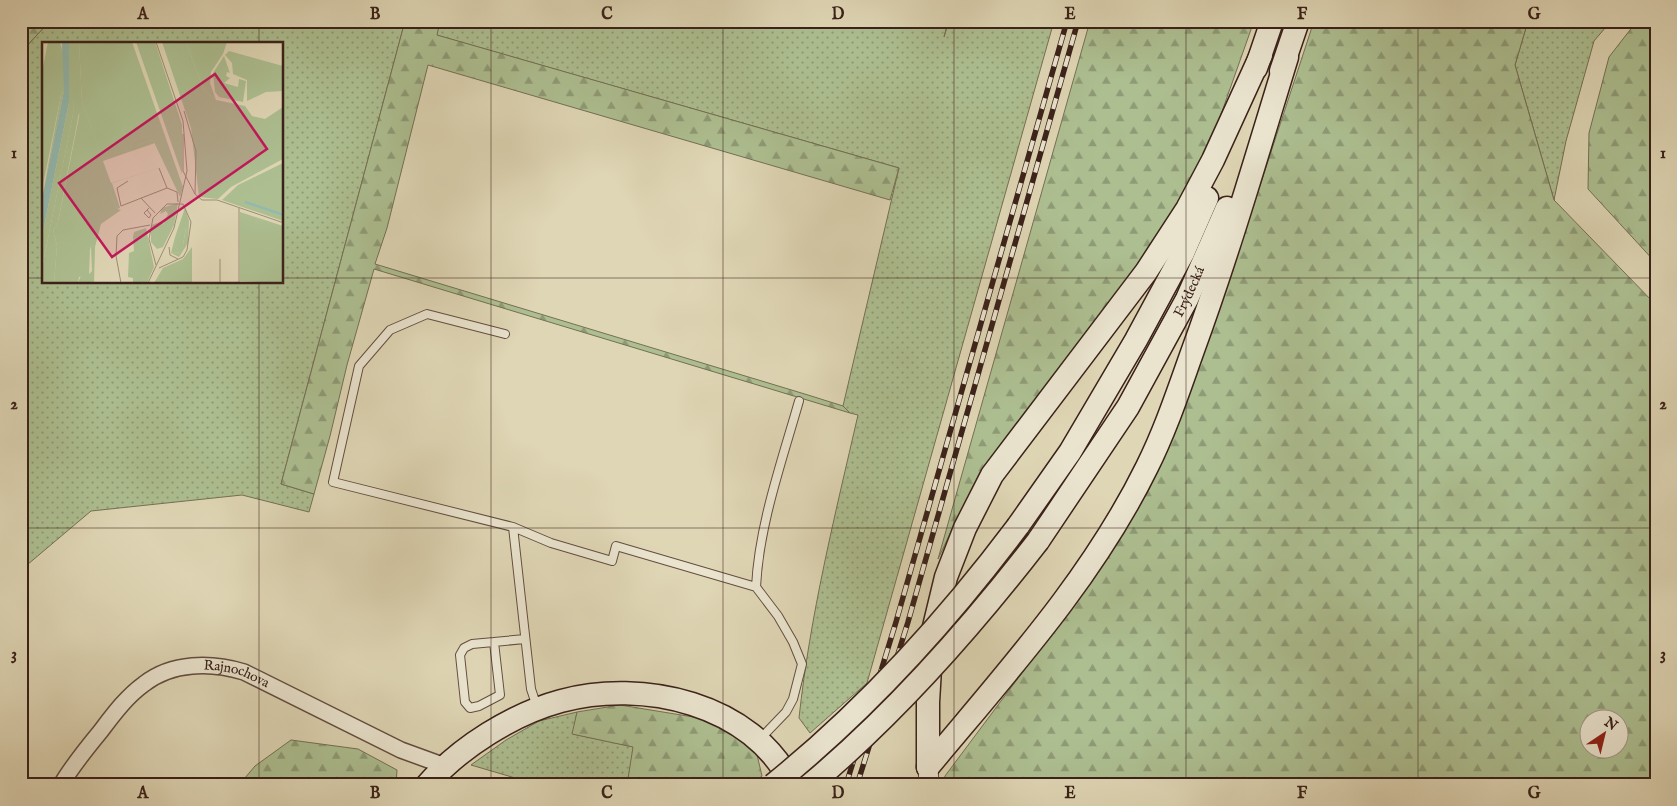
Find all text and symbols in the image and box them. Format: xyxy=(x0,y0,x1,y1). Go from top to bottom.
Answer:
text: A xyxy=(137,5,150,25)
text: B xyxy=(370,5,381,25)
text: C xyxy=(601,5,613,25)
text: D xyxy=(832,5,845,25)
text: E xyxy=(1064,5,1076,25)
text: F xyxy=(1297,5,1308,25)
text: G xyxy=(1528,5,1541,25)
inset map xyxy=(42,42,284,284)
text: 1 xyxy=(11,144,17,164)
text: 1 xyxy=(1660,144,1666,164)
street label: Frýdecká xyxy=(1170,263,1209,320)
text: 2 xyxy=(10,395,18,415)
text: 2 xyxy=(1659,395,1667,415)
text: 3 xyxy=(11,645,17,665)
text: 3 xyxy=(1660,645,1666,665)
street label: Rajnochova xyxy=(203,656,273,693)
north arrow xyxy=(1580,708,1630,758)
text: N xyxy=(1600,713,1621,735)
text: A xyxy=(137,784,150,804)
text: B xyxy=(370,784,381,804)
text: C xyxy=(601,784,613,804)
text: D xyxy=(832,784,845,804)
text: E xyxy=(1064,784,1076,804)
text: F xyxy=(1297,784,1308,804)
text: G xyxy=(1528,784,1541,804)

